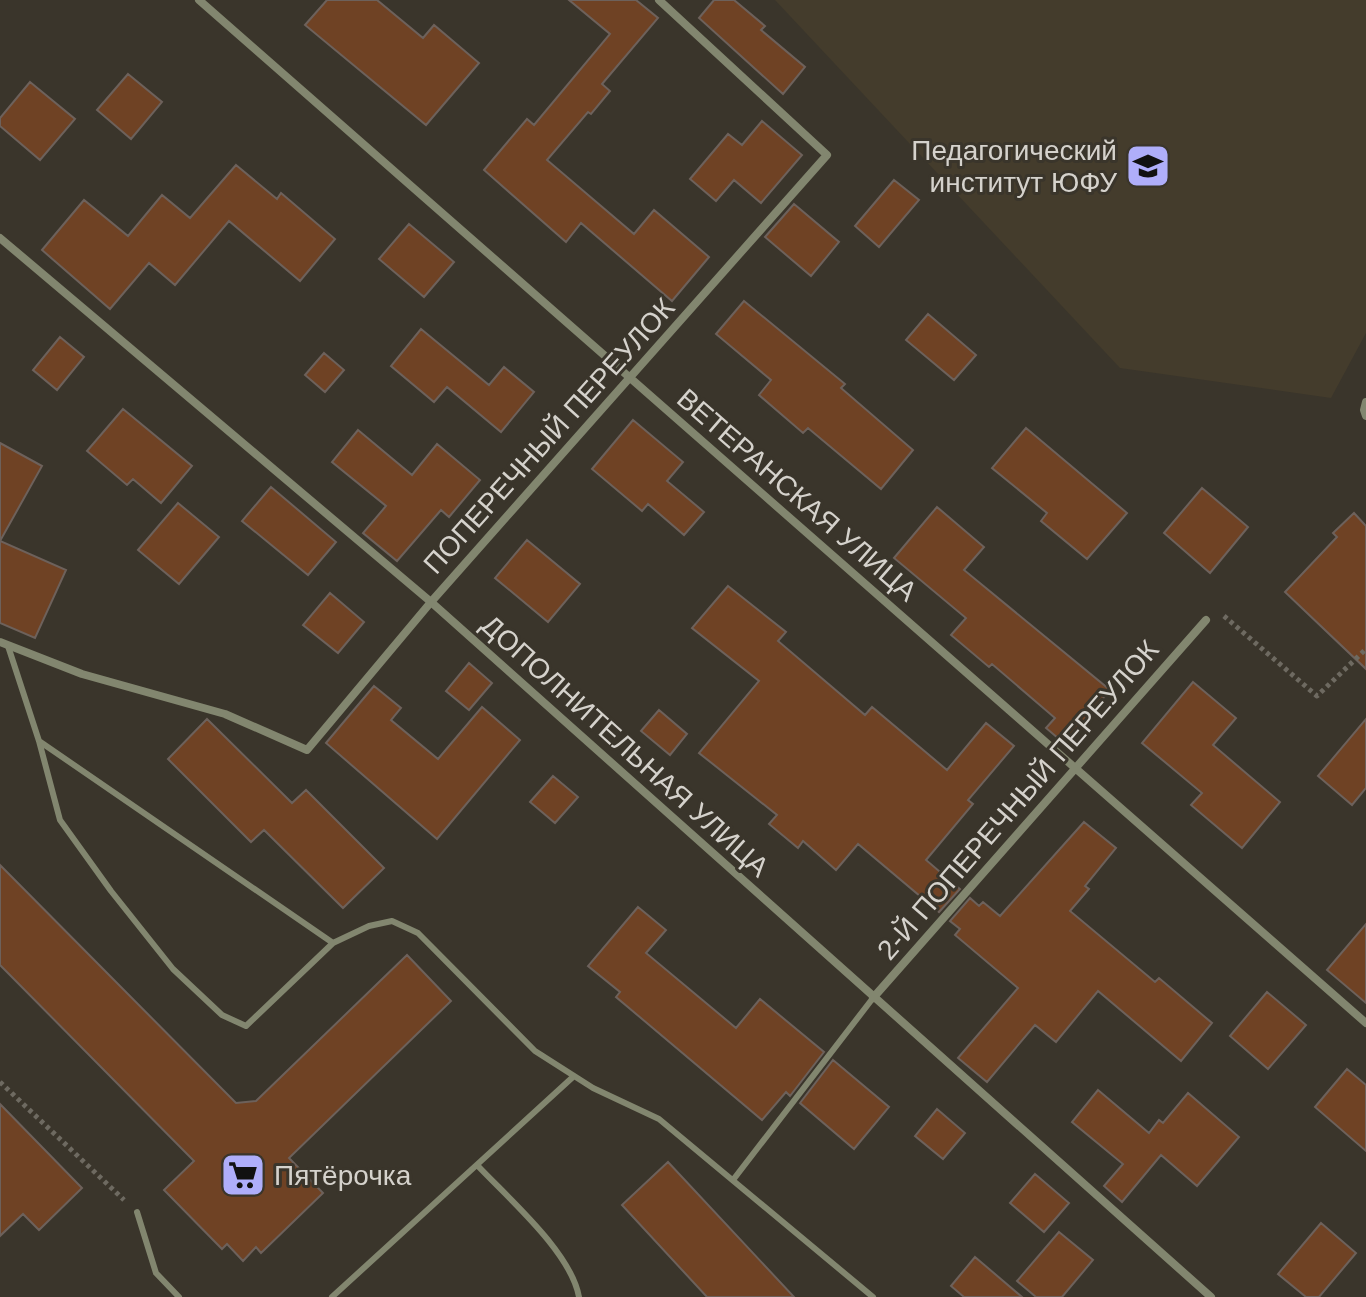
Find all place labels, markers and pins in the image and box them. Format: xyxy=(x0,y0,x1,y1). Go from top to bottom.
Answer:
place label: Педагогический институт ЮФУ xyxy=(911,135,1117,198)
school or university icon: Педагогический институт ЮФУ xyxy=(1124,142,1172,190)
supermarket icon: Пятёрочка xyxy=(219,1151,267,1199)
place label: Пятёрочка xyxy=(274,1160,412,1191)

